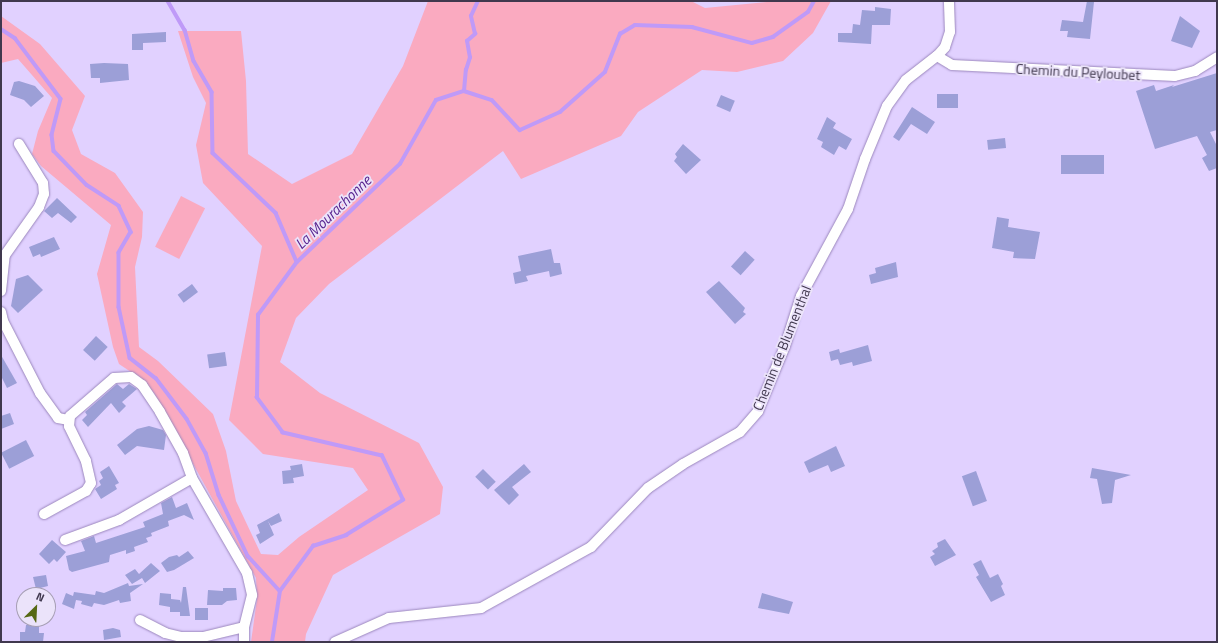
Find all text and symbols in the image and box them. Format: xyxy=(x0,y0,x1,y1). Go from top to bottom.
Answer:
street label: Chemin du Peyloubet xyxy=(1015,60,1141,84)
water label: La Mourachonne xyxy=(291,171,375,253)
street label: Chemin de Blumenthal xyxy=(749,283,815,413)
north arrow xyxy=(16,587,56,627)
text: N xyxy=(34,588,47,606)

